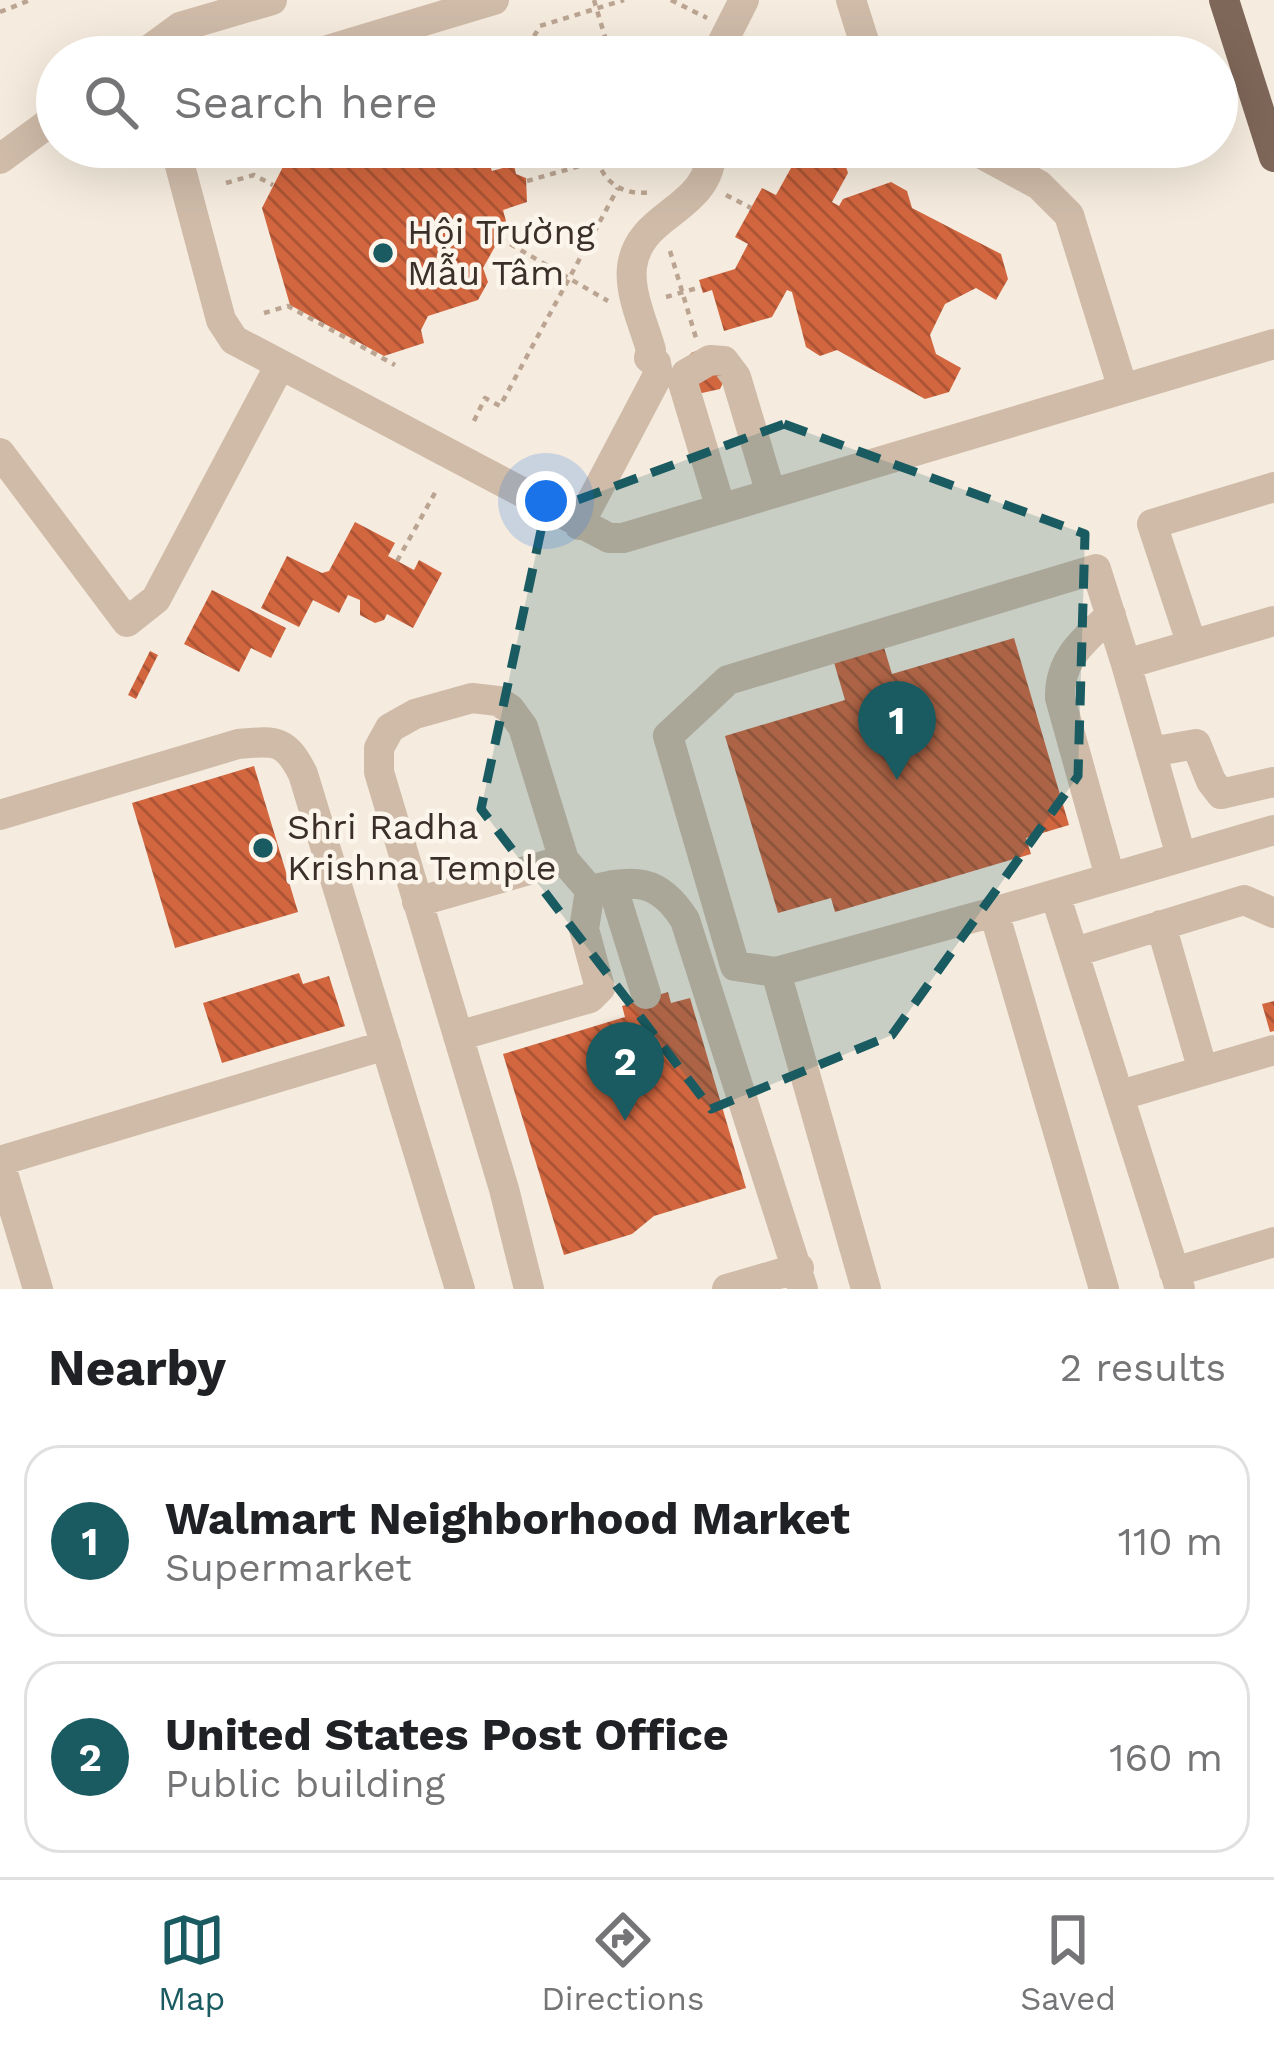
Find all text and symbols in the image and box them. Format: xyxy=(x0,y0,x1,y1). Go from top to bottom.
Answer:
search box xyxy=(36,36,1238,168)
icon: search xyxy=(78,69,144,135)
text: Search here xyxy=(174,76,438,129)
place label: Hội Trường Mẫu Tâm xyxy=(407,211,596,294)
marker: Hội Trường Mẫu Tâm xyxy=(370,240,396,266)
your location xyxy=(516,471,576,531)
pin: 1 xyxy=(858,681,936,780)
place label: Shri Radha Krishna Temple xyxy=(287,806,557,889)
marker: Shri Radha Krishna Temple xyxy=(250,835,276,861)
pin: 2 xyxy=(586,1022,664,1121)
text: Nearby xyxy=(48,1338,226,1397)
text: 2 results xyxy=(1060,1345,1226,1390)
text: Walmart Neighborhood Market xyxy=(165,1492,850,1545)
text: 1 xyxy=(82,1519,98,1564)
text: 110 m xyxy=(1118,1519,1223,1564)
text: Supermarket xyxy=(165,1545,412,1590)
text: United States Post Office xyxy=(165,1708,729,1761)
text: 2 xyxy=(78,1735,102,1780)
text: 160 m xyxy=(1109,1735,1223,1780)
text: Public building xyxy=(165,1761,445,1806)
tab: Map xyxy=(158,1907,225,2018)
tab: Directions xyxy=(541,1907,704,2018)
tab: Saved xyxy=(1020,1907,1116,2018)

